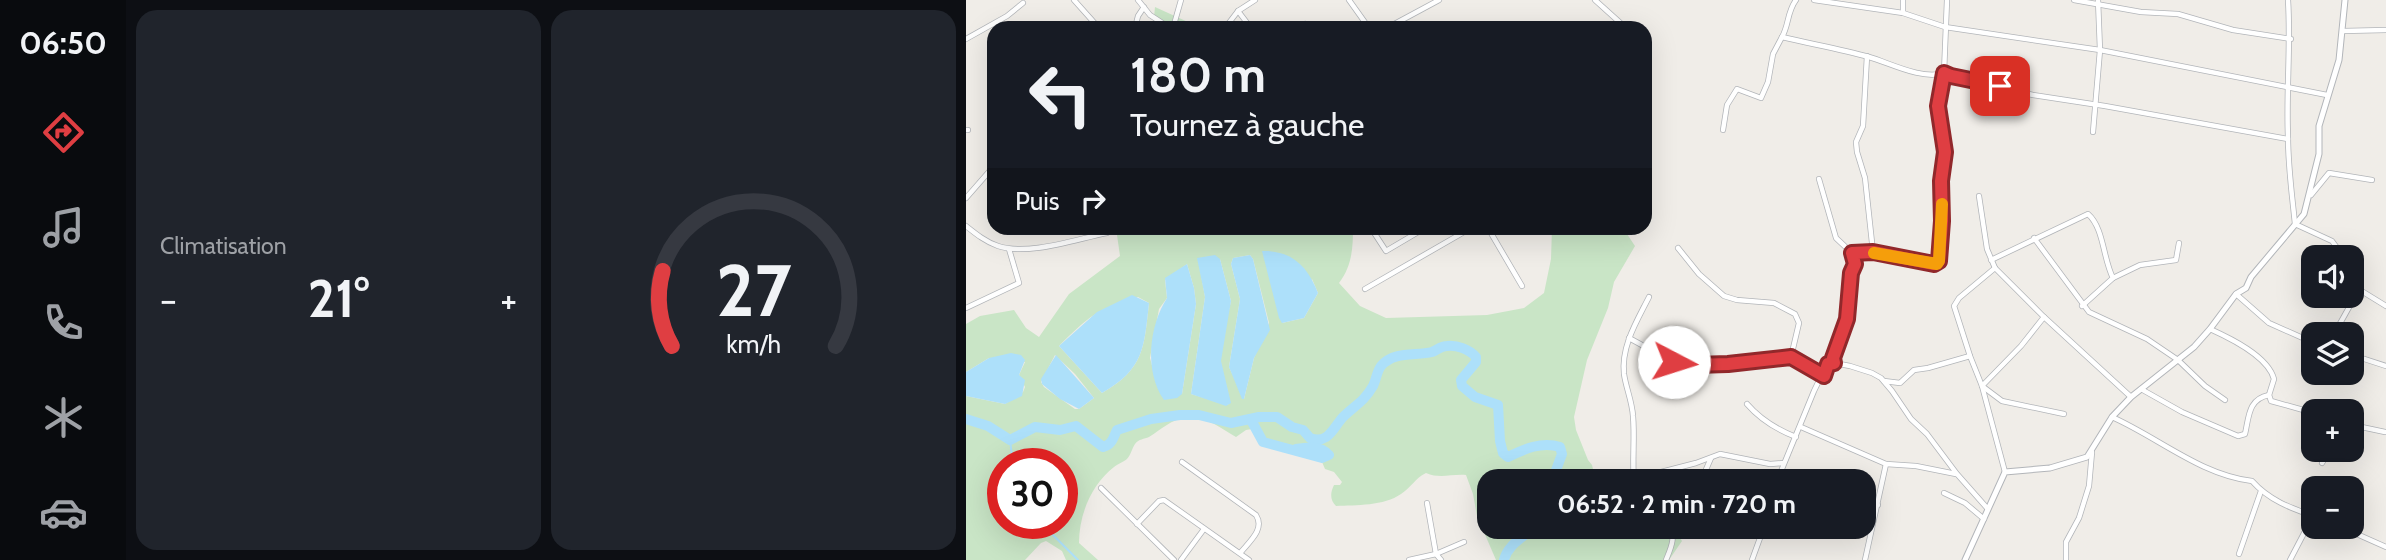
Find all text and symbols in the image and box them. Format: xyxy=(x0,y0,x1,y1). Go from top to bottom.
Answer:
text: 06:50 xyxy=(19,23,107,62)
text: 180 m xyxy=(1130,45,1266,104)
icon: left xyxy=(1015,49,1106,140)
pin xyxy=(1970,56,2030,116)
icon: arrive xyxy=(1981,67,2019,105)
text: Tournez à gauche xyxy=(1130,105,1364,144)
icon: directions xyxy=(39,108,88,157)
icon: right xyxy=(1074,182,1112,220)
text: Puis xyxy=(1015,185,1060,217)
icon: music xyxy=(39,203,88,252)
text: Climatisation xyxy=(160,232,287,260)
map controls xyxy=(2301,245,2364,539)
button: sound xyxy=(2301,245,2364,308)
text: 27 xyxy=(716,246,791,334)
text: 21° xyxy=(308,267,369,330)
text: − xyxy=(160,276,177,323)
text: + xyxy=(500,276,517,323)
icon: phone xyxy=(39,298,88,347)
button: layers xyxy=(2301,322,2364,385)
position arrow xyxy=(1637,325,1711,399)
text: km/h xyxy=(726,329,781,359)
icon: climate xyxy=(39,393,88,442)
button: + xyxy=(2301,399,2364,462)
speed limit sign: 30 xyxy=(987,448,1078,539)
button: − xyxy=(2301,476,2364,539)
icon: car xyxy=(39,488,88,537)
text: 06:52 · 2 min · 720 m xyxy=(1557,488,1796,520)

